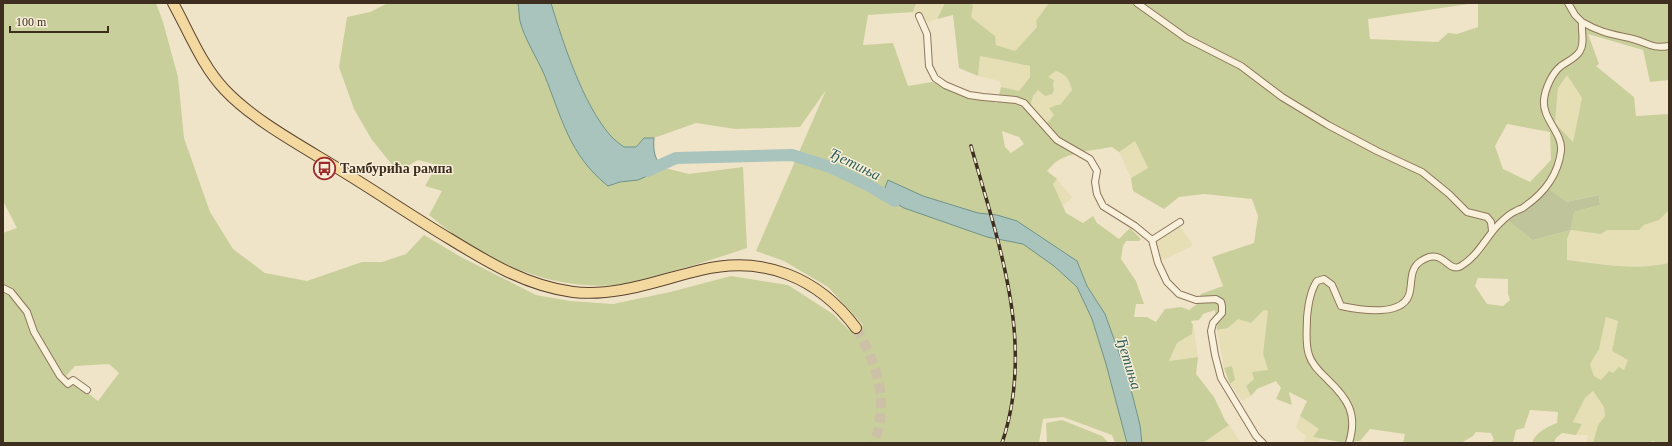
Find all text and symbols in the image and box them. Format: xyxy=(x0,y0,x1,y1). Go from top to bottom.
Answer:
scale bar xyxy=(10,8,108,34)
text: 100 m xyxy=(16,15,47,29)
water label: Ђетиња xyxy=(827,145,883,183)
bus stop icon: Тамбурића рампа xyxy=(311,155,337,181)
place label: Тамбурића рампа xyxy=(340,161,453,176)
water label: Ђетиња xyxy=(1113,334,1145,392)

